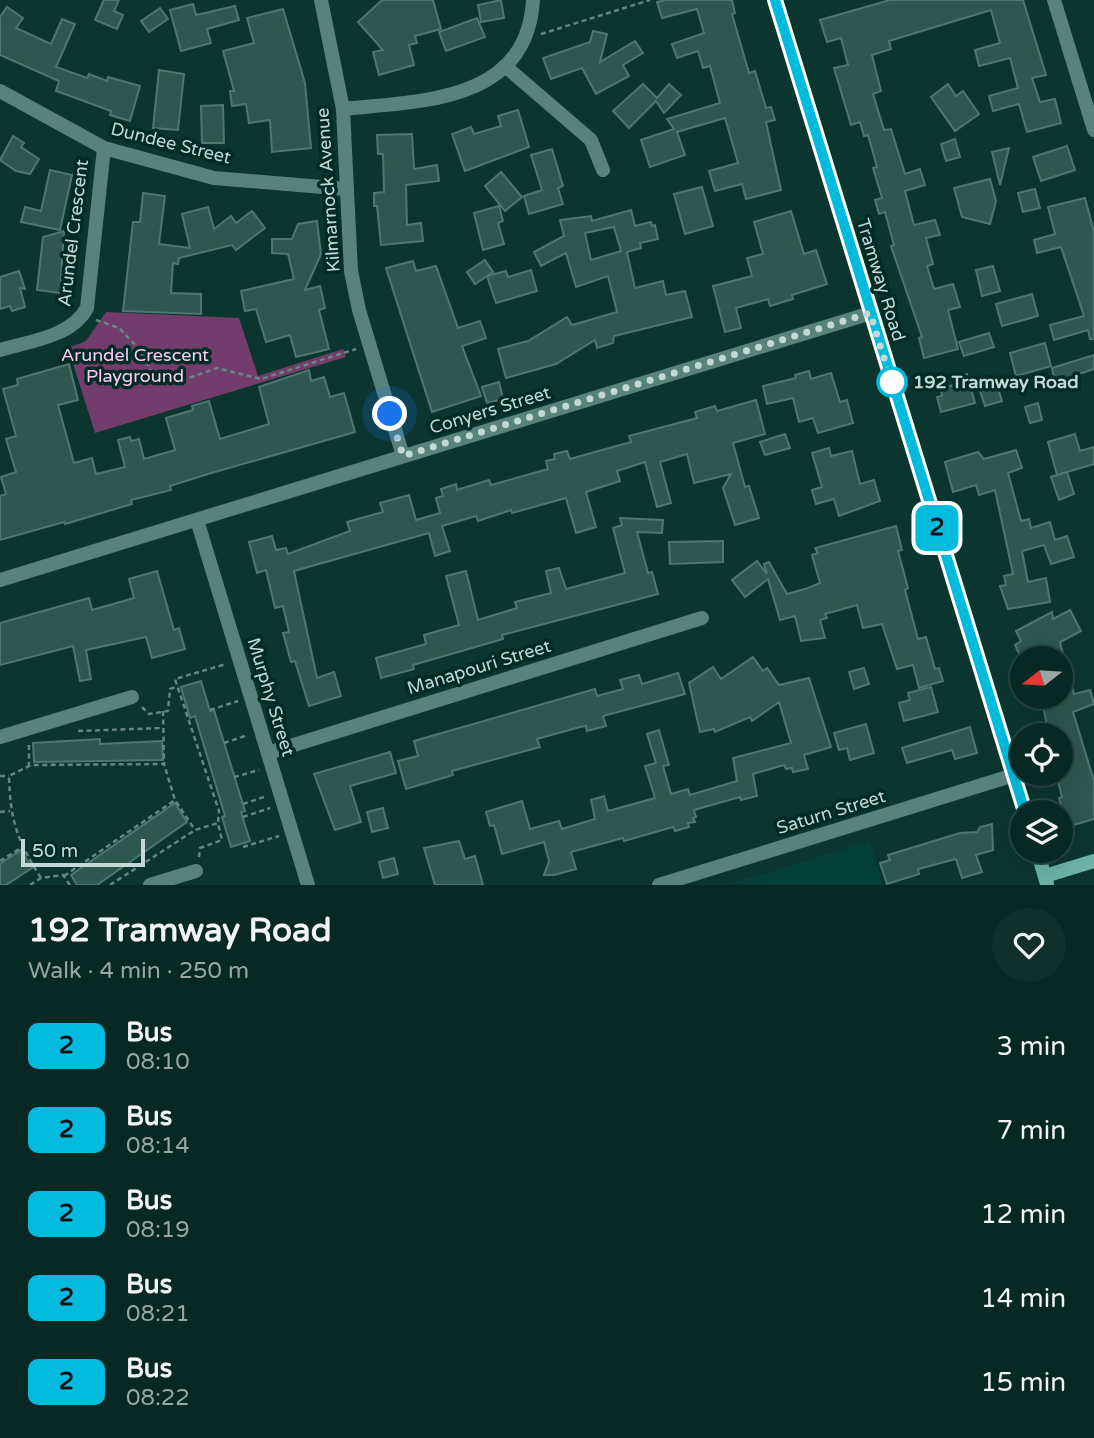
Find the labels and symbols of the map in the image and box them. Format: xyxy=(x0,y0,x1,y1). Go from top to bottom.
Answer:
street label: Kilmarnock Avenue xyxy=(311,107,345,273)
street label: Dundee Street xyxy=(109,117,234,169)
street label: Arundel Crescent xyxy=(53,158,93,308)
street label: Tramway Road xyxy=(852,216,910,344)
park label: Arundel Crescent Playground xyxy=(61,344,209,387)
marker: 192 Tramway Road xyxy=(877,367,907,397)
place label: 192 Tramway Road xyxy=(913,371,1079,393)
street label: Conyers Street xyxy=(427,381,553,439)
your location xyxy=(372,396,407,431)
line badge: 2 xyxy=(914,505,960,551)
street label: Murphy Street xyxy=(243,635,300,759)
street label: Manapouri Street xyxy=(404,635,554,699)
north arrow xyxy=(1010,646,1073,709)
street label: Saturn Street xyxy=(774,785,888,839)
scale bar xyxy=(21,836,145,868)

